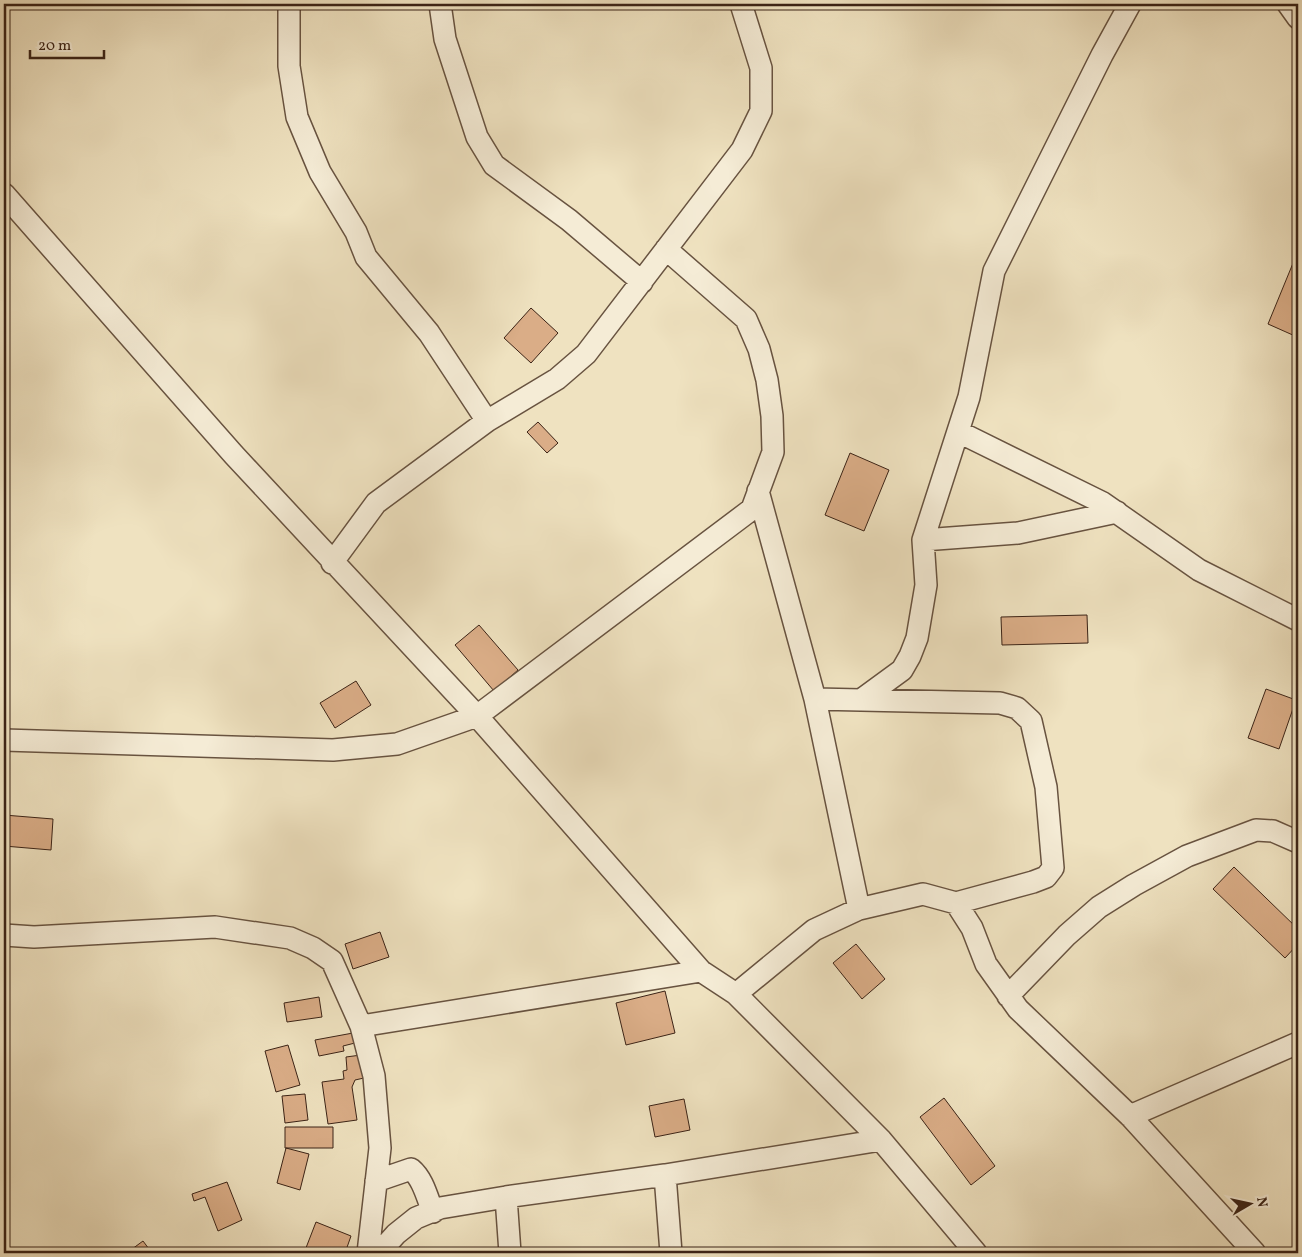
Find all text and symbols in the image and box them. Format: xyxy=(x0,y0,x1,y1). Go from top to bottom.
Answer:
scale bar xyxy=(30,28,104,60)
text: 20 m xyxy=(38,36,71,57)
north arrow xyxy=(1224,1180,1274,1230)
text: N xyxy=(1251,1196,1272,1209)

